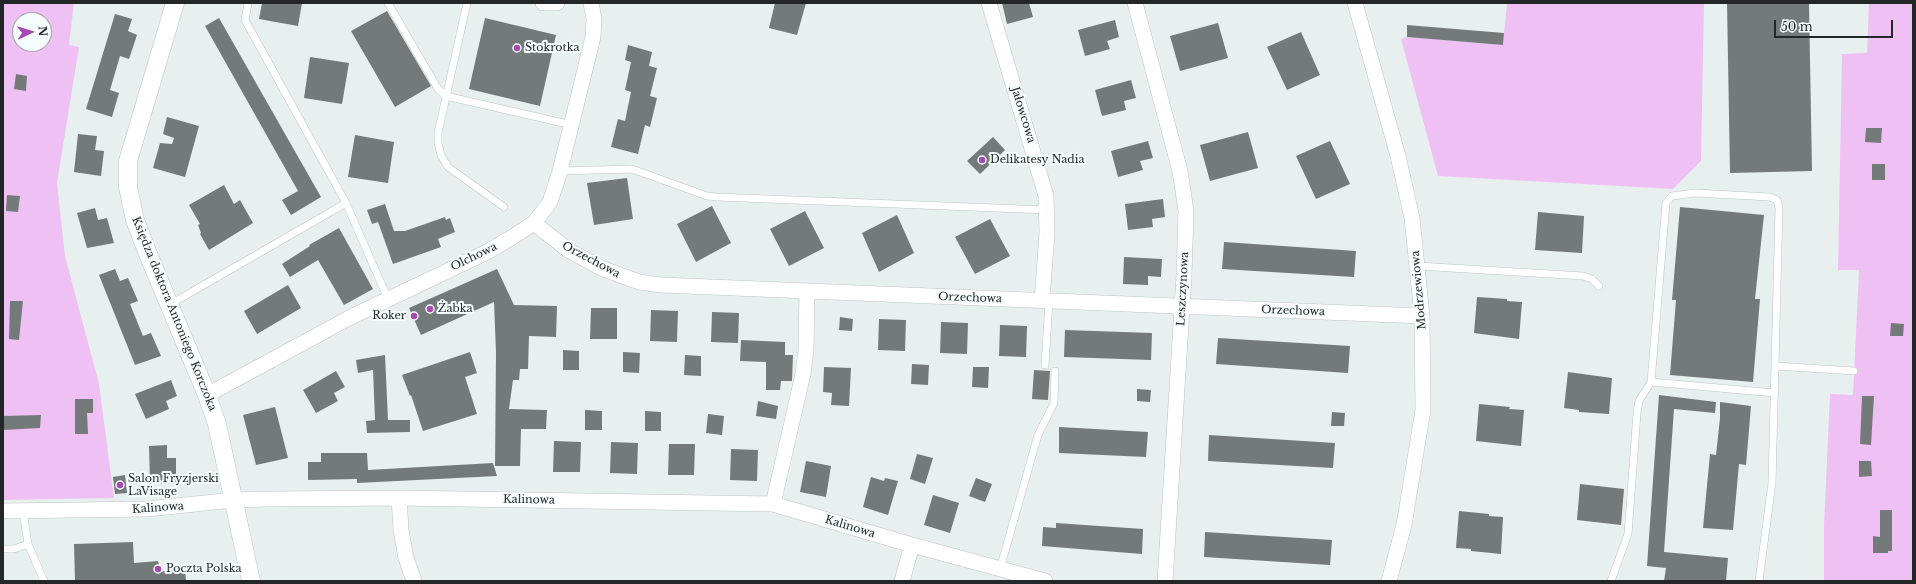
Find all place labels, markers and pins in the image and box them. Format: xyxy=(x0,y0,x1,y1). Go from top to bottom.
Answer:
place label: Stokrotka xyxy=(525,41,580,55)
marker: Stokrotka xyxy=(512,43,522,53)
place label: Delikatesy Nadia xyxy=(990,153,1085,167)
marker: Delikatesy Nadia xyxy=(977,155,987,165)
place label: Żabka xyxy=(438,302,473,316)
marker: Żabka xyxy=(425,304,435,314)
place label: Roker xyxy=(372,309,406,323)
marker: Roker xyxy=(409,311,419,321)
place label: Salon Fryzjerski LaVisage xyxy=(128,472,219,498)
marker: Salon Fryzjerski LaVisage xyxy=(115,480,125,490)
place label: Poczta Polska xyxy=(166,562,242,576)
marker: Poczta Polska xyxy=(153,564,163,574)

